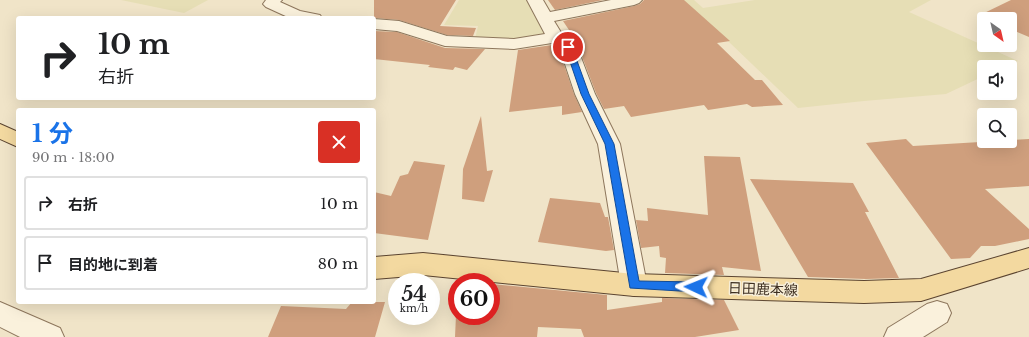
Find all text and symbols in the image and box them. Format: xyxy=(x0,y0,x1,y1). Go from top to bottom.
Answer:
north arrow xyxy=(977,12,1017,52)
map controls xyxy=(977,12,1017,148)
text: 10 m xyxy=(98,27,170,62)
pin xyxy=(551,30,585,64)
icon: right xyxy=(32,32,84,84)
icon: arrive xyxy=(557,36,579,58)
button: sound xyxy=(977,60,1017,100)
text: 右折 xyxy=(98,66,134,88)
button: search xyxy=(977,108,1017,148)
text: 1 分 xyxy=(32,119,73,148)
button: close xyxy=(318,121,360,163)
text: 90 m · 18:00 xyxy=(32,149,114,166)
icon: right xyxy=(34,192,56,214)
text: 10 m xyxy=(320,194,358,213)
text: 右折 xyxy=(68,195,98,214)
icon: arrive xyxy=(34,252,56,274)
text: 80 m xyxy=(318,254,358,273)
text: 目的地に到着 xyxy=(68,255,158,274)
position arrow xyxy=(675,266,717,308)
speed limit sign: 60 xyxy=(448,273,500,325)
street label: 日田鹿本線 xyxy=(728,279,798,299)
text: 54 xyxy=(401,282,427,306)
text: km/h xyxy=(400,302,428,315)

